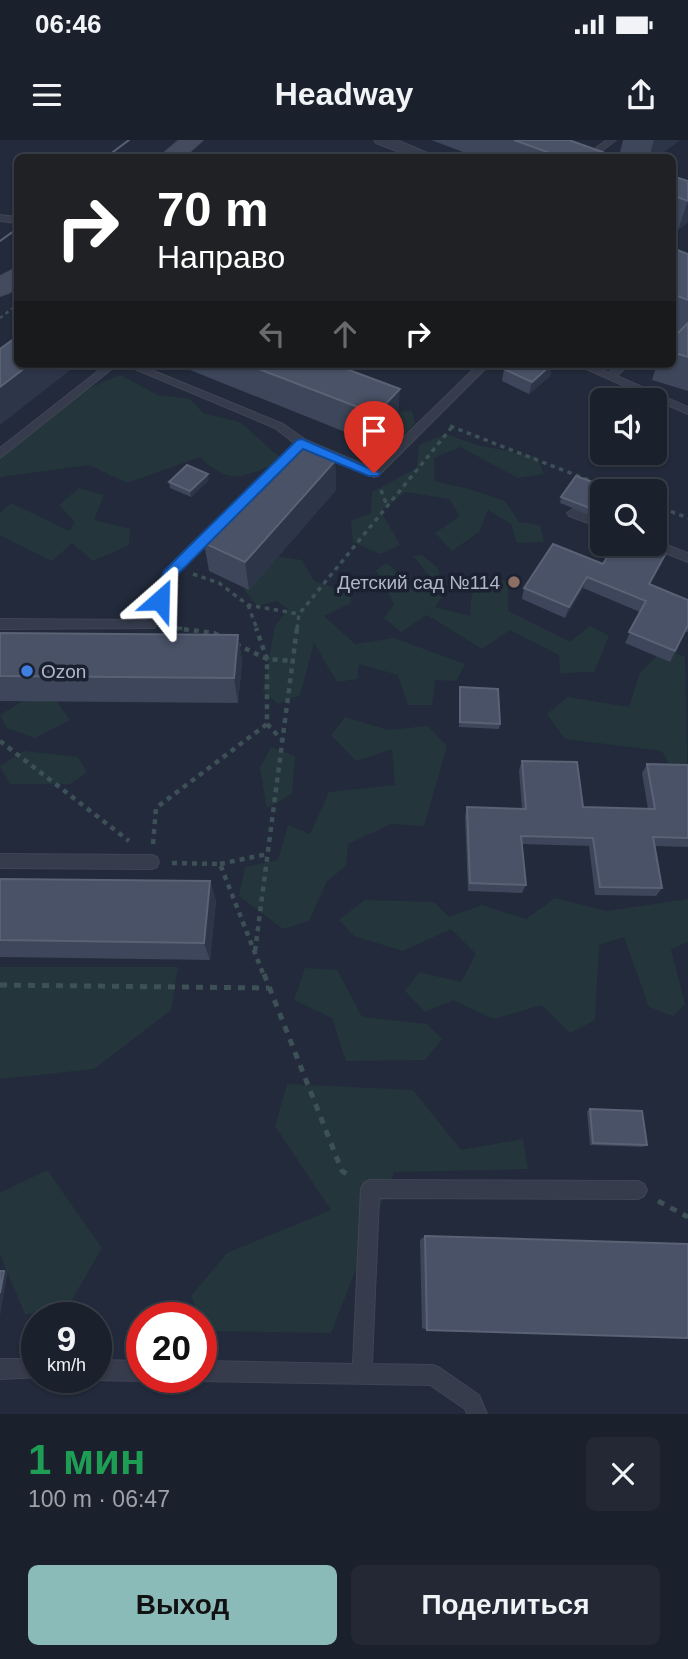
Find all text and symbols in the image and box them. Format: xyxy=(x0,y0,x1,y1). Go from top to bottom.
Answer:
text: 06:46 xyxy=(35,9,102,39)
icon: menu xyxy=(28,76,66,114)
text: Headway xyxy=(275,76,413,112)
icon: share xyxy=(622,76,660,114)
icon: right xyxy=(42,182,133,273)
text: 70 m xyxy=(157,182,269,236)
text: Направо xyxy=(157,239,285,275)
icon: left xyxy=(253,315,291,353)
icon: ahead xyxy=(326,315,364,353)
icon: right xyxy=(399,315,437,353)
map controls xyxy=(590,388,667,556)
button: sound xyxy=(590,388,667,465)
pin xyxy=(344,401,404,473)
icon: arrive xyxy=(355,412,393,450)
button: search xyxy=(590,479,667,556)
position arrow xyxy=(123,563,197,637)
place label: Детский сад №114 xyxy=(337,572,500,593)
marker: Детский сад №114 xyxy=(506,574,522,590)
place label: Ozon xyxy=(41,661,86,682)
marker: Ozon xyxy=(19,663,35,679)
speed limit sign: 20 xyxy=(126,1302,217,1393)
text: 9 xyxy=(57,1319,76,1358)
text: km/h xyxy=(47,1355,86,1375)
text: 1 мин xyxy=(28,1436,145,1483)
button: close xyxy=(586,1437,660,1511)
text: 100 m · 06:47 xyxy=(28,1486,170,1512)
button: Выход xyxy=(28,1565,337,1645)
button: Поделиться xyxy=(351,1565,660,1645)

